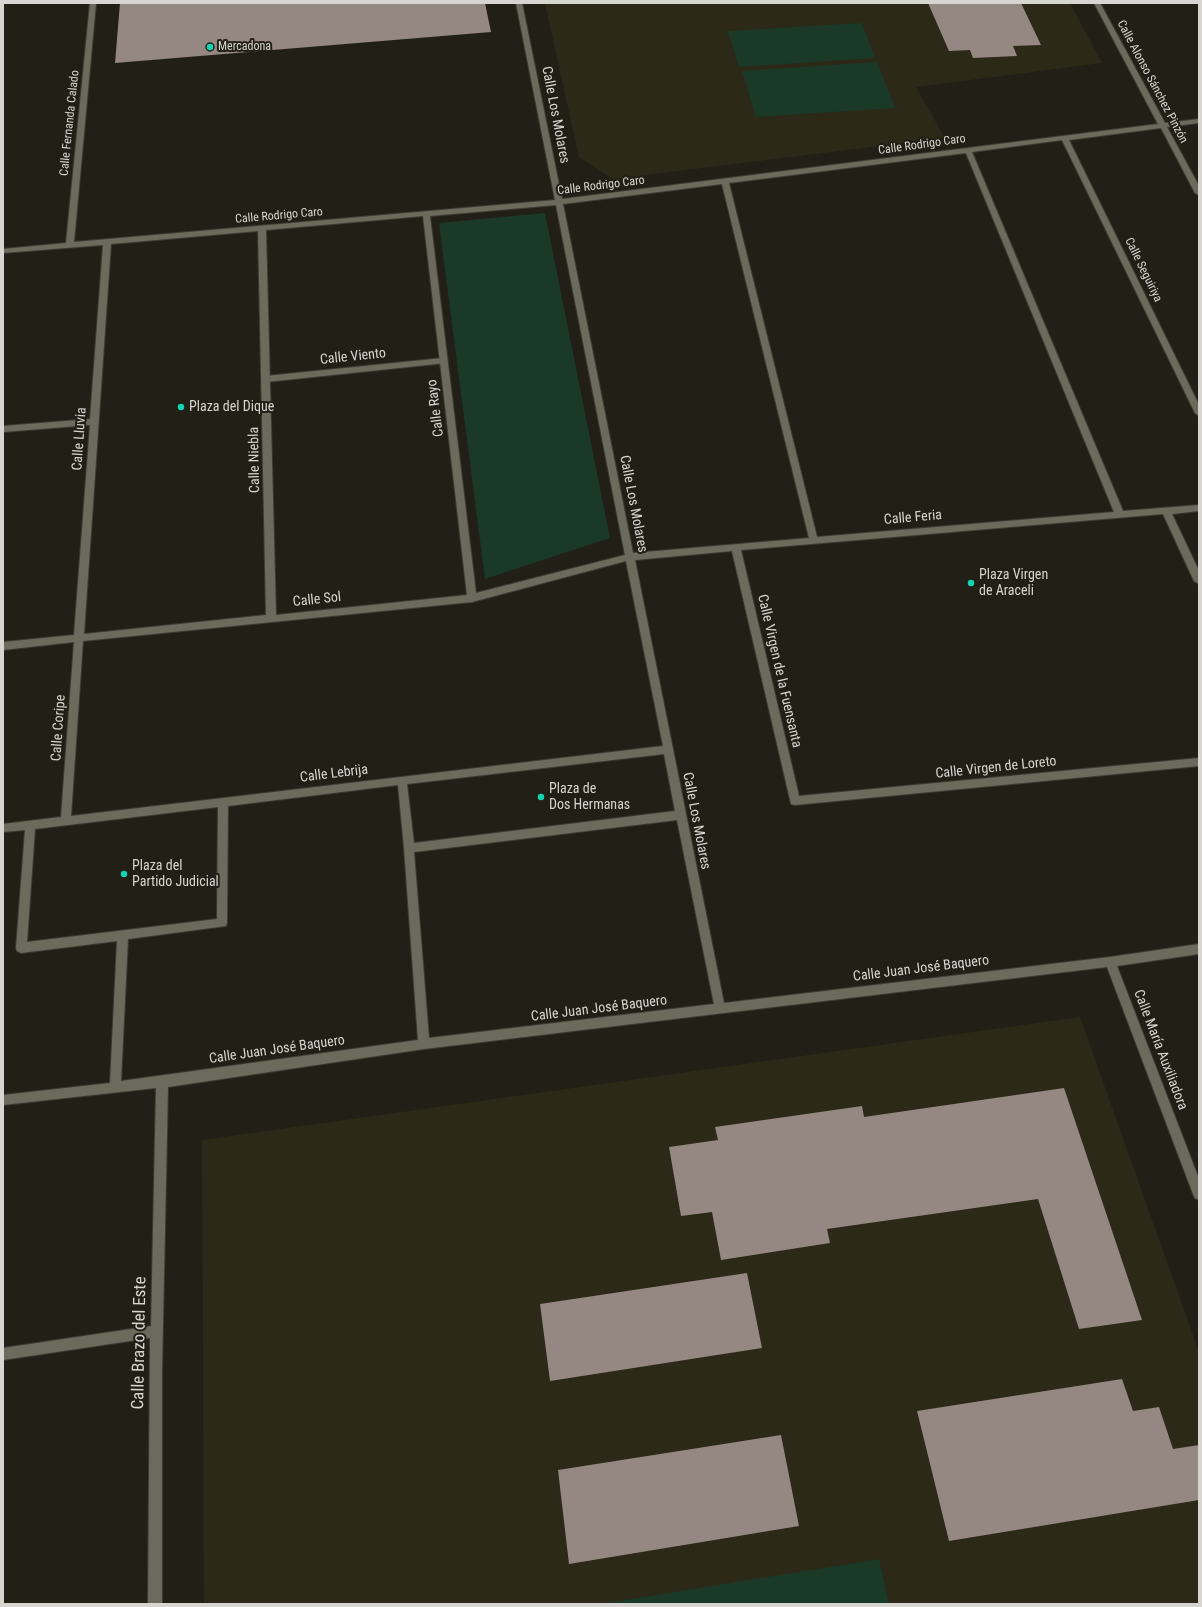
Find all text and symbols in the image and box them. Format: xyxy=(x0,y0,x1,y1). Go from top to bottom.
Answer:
street label: Calle Alonso Sánchez Pinzón xyxy=(1113,18,1191,146)
place label: Mercadona xyxy=(218,40,271,54)
marker: Mercadona xyxy=(205,42,215,52)
street label: Calle Los Molares xyxy=(537,65,573,165)
street label: Calle Fernanda Calado xyxy=(57,69,83,177)
street label: Calle Rodrigo Caro xyxy=(877,132,967,158)
street label: Calle Rodrigo Caro xyxy=(556,173,646,199)
street label: Calle Rodrigo Caro xyxy=(235,205,323,227)
street label: Calle Seguiriya xyxy=(1121,235,1165,305)
street label: Calle Viento xyxy=(319,345,387,369)
street label: Calle Rayo xyxy=(424,378,448,438)
place label: Plaza del Dique xyxy=(189,399,274,415)
marker: Plaza del Dique xyxy=(176,402,186,412)
street label: Calle Lluvia xyxy=(69,407,91,471)
street label: Calle Niebla xyxy=(246,427,264,493)
street label: Calle Los Molares xyxy=(615,454,651,554)
street label: Calle Feria xyxy=(883,507,943,529)
place label: Plaza Virgen de Araceli xyxy=(979,567,1048,600)
marker: Plaza Virgen de Araceli xyxy=(966,578,976,588)
street label: Calle Sol xyxy=(292,589,342,611)
street label: Calle Virgen de la Fuensanta xyxy=(753,593,805,749)
street label: Calle Coripe xyxy=(48,694,70,762)
street label: Calle Virgen de Loreto xyxy=(935,753,1057,783)
street label: Calle Lebrija xyxy=(299,762,369,786)
street label: Calle Los Molares xyxy=(678,771,714,871)
place label: Plaza de Dos Hermanas xyxy=(549,781,630,814)
marker: Plaza de Dos Hermanas xyxy=(536,792,546,802)
place label: Plaza del Partido Judicial xyxy=(132,858,219,890)
marker: Plaza del Partido Judicial xyxy=(119,869,129,879)
street label: Calle Juan José Baquero xyxy=(852,952,990,986)
street label: Calle María Auxiliadora xyxy=(1129,987,1191,1113)
street label: Calle Juan José Baquero xyxy=(530,992,668,1026)
street label: Calle Juan José Baquero xyxy=(208,1032,346,1068)
street label: Calle Brazo del Este xyxy=(129,1276,151,1410)

